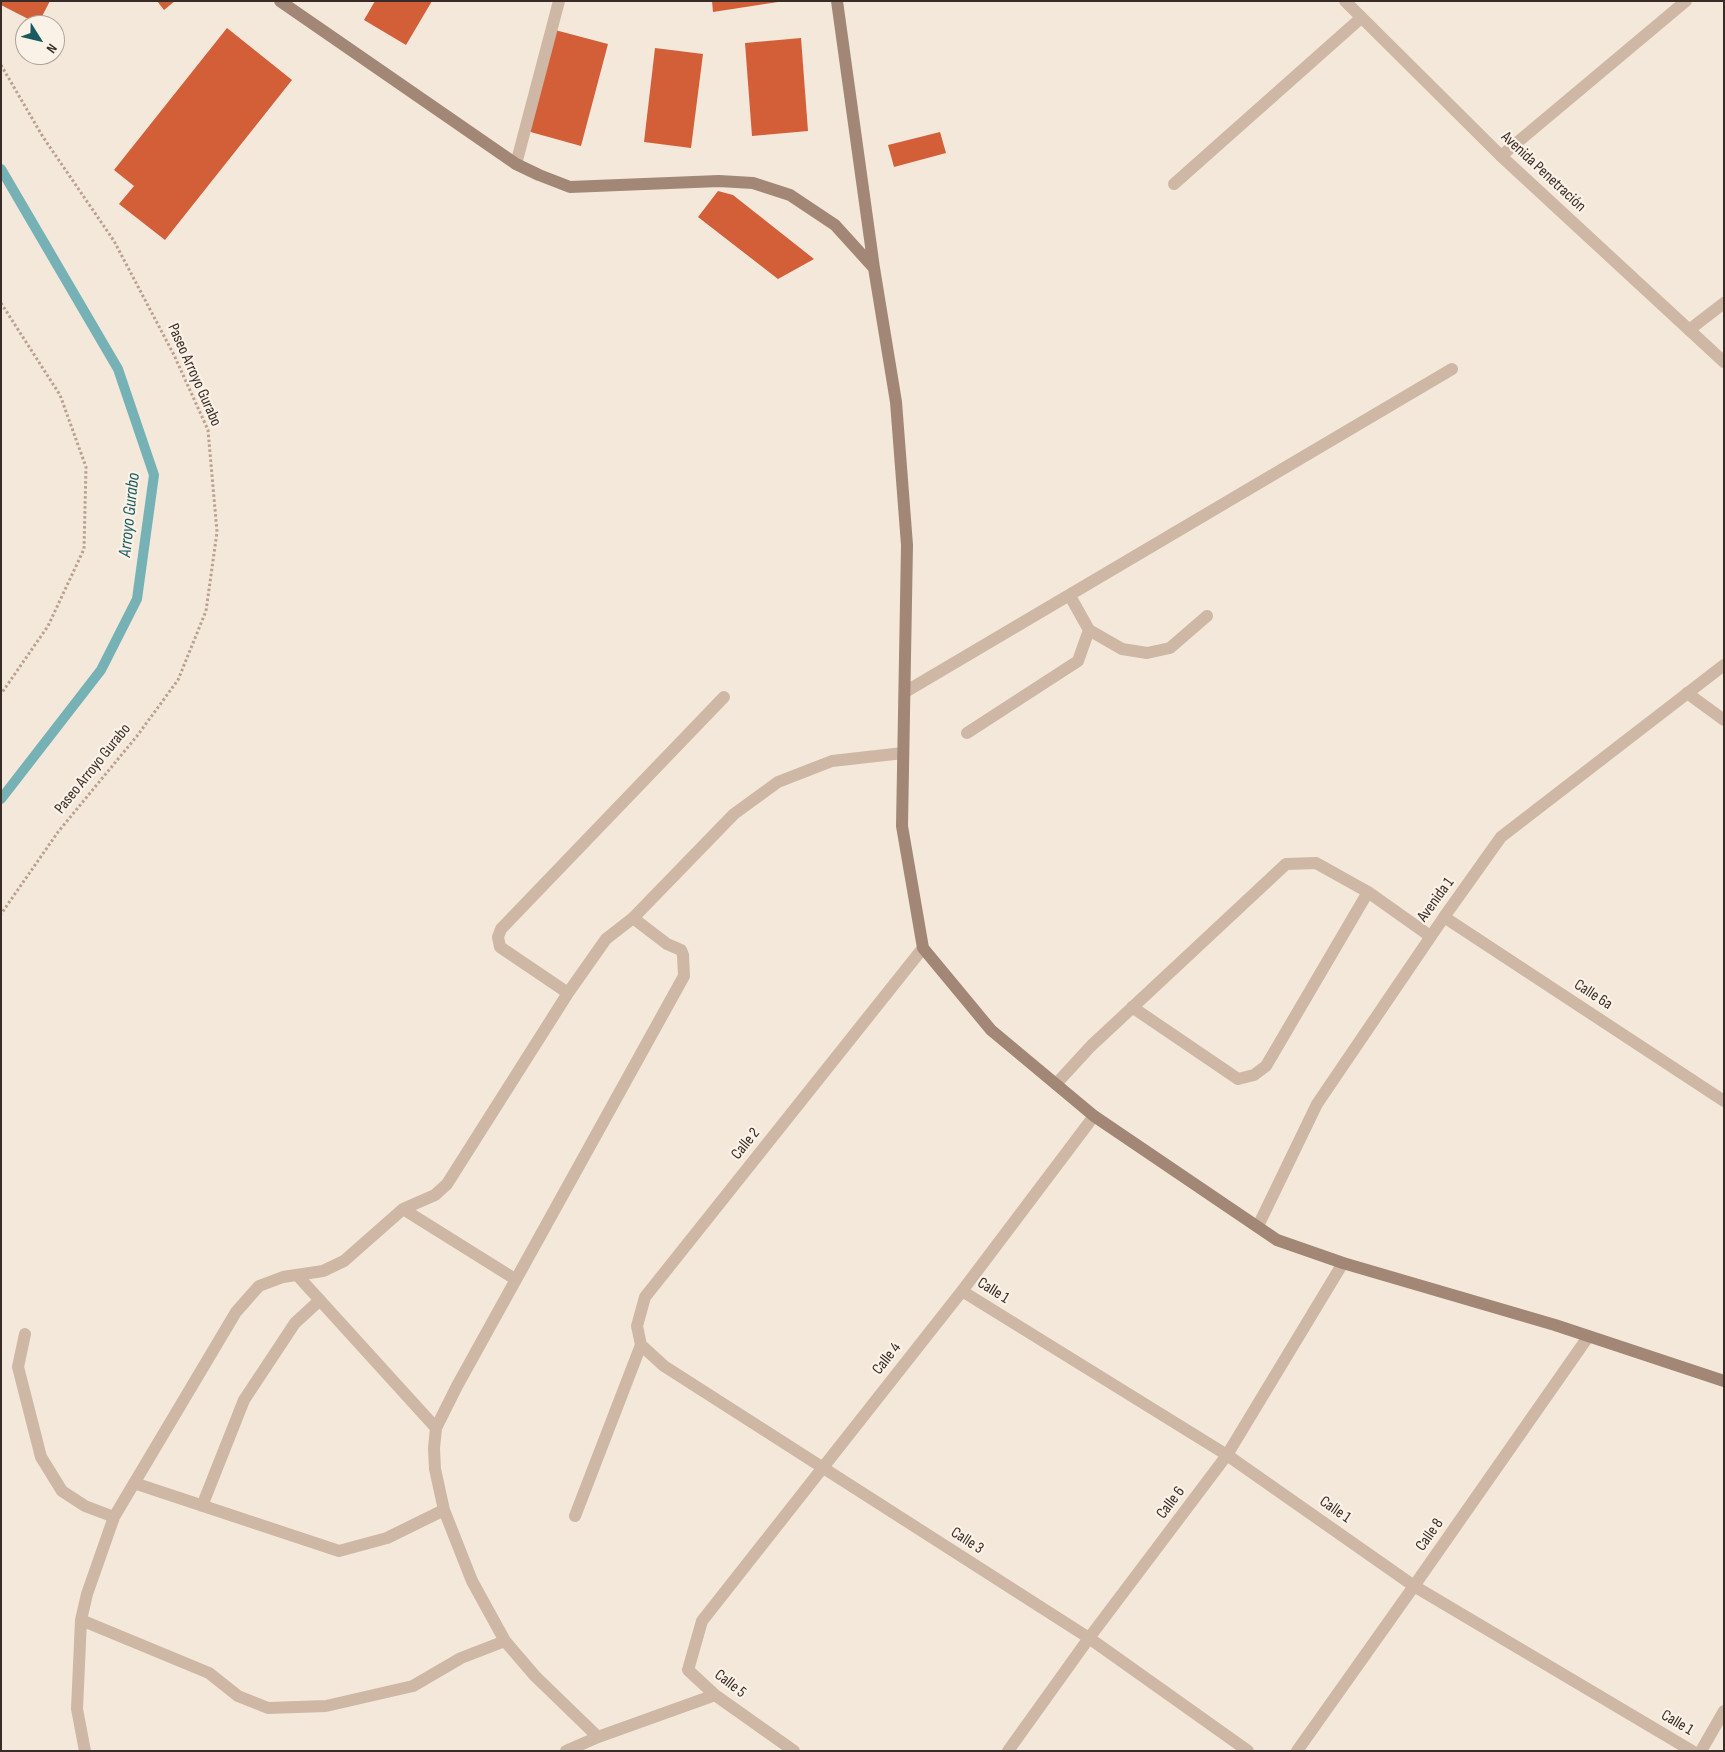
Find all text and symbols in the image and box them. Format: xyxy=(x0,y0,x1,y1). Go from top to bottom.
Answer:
north arrow xyxy=(15,15,65,65)
text: N xyxy=(43,40,61,57)
street label: Avenida Penetración xyxy=(1497,128,1589,216)
street label: Paseo Arroyo Gurabo xyxy=(163,321,225,429)
water label: Arroyo Gurabo xyxy=(115,472,145,558)
street label: Paseo Arroyo Gurabo xyxy=(51,720,135,818)
street label: Avenida 1 xyxy=(1414,874,1458,926)
street label: Calle 6a xyxy=(1570,976,1616,1014)
street label: Calle 2 xyxy=(727,1124,765,1164)
street label: Calle 1 xyxy=(973,1274,1013,1308)
street label: Calle 4 xyxy=(869,1339,905,1379)
street label: Calle 6 xyxy=(1153,1483,1189,1523)
street label: Calle 1 xyxy=(1315,1492,1355,1528)
street label: Calle 8 xyxy=(1412,1515,1448,1555)
street label: Calle 3 xyxy=(947,1523,987,1559)
street label: Calle 5 xyxy=(710,1666,750,1702)
street label: Calle 1 xyxy=(1657,1706,1697,1740)

